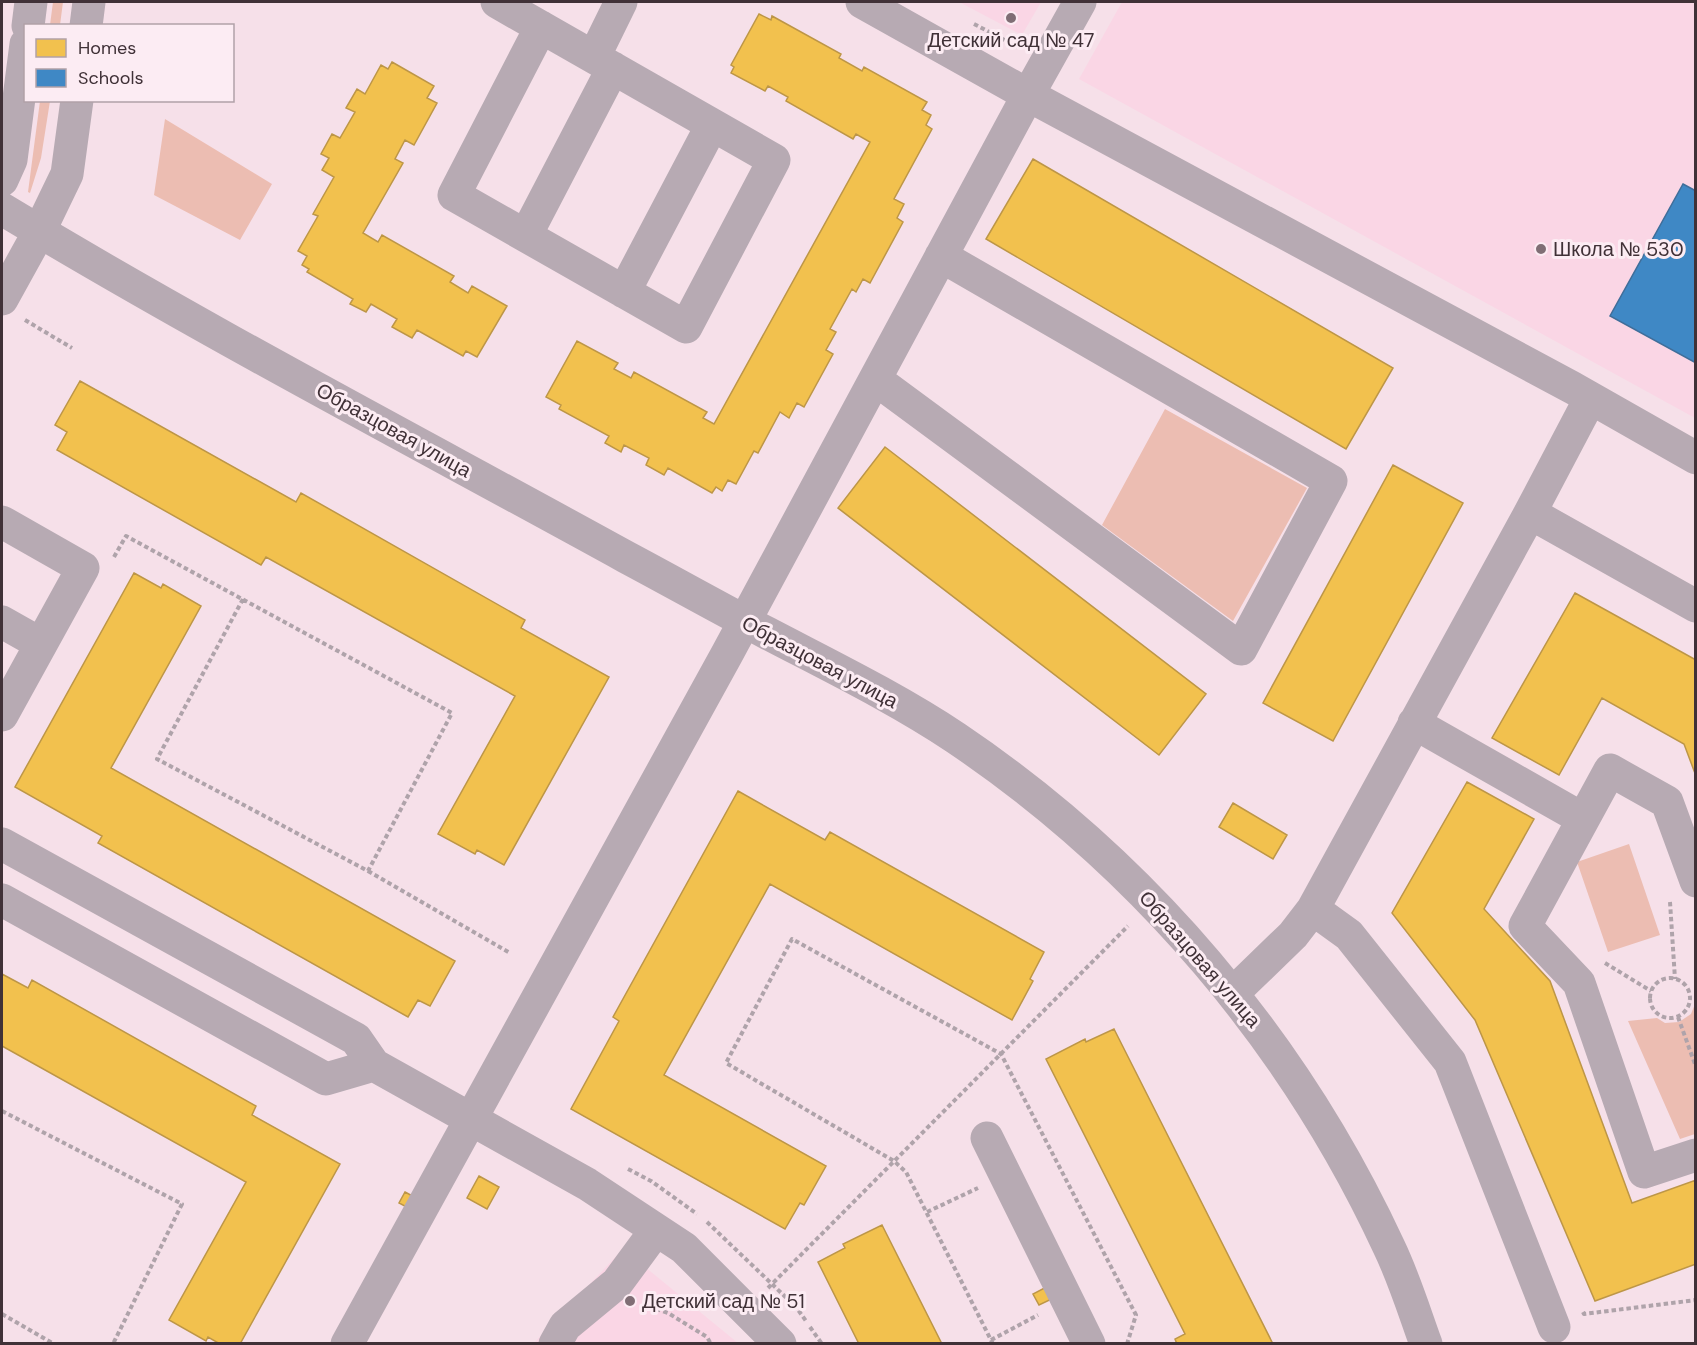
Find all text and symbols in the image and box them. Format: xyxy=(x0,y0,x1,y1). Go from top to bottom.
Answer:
marker: Детский сад № 47 xyxy=(1004,11,1018,25)
legend xyxy=(24,24,234,102)
place label: Детский сад № 47 xyxy=(927,27,1095,53)
text: Homes xyxy=(78,36,136,60)
text: Schools xyxy=(78,66,143,90)
place label: Школа № 530 xyxy=(1553,236,1684,262)
marker: Школа № 530 xyxy=(1534,242,1548,256)
street label: Образцовая улица xyxy=(312,377,477,484)
street label: Образцовая улица xyxy=(737,610,903,715)
street label: Образцовая улица xyxy=(1133,885,1267,1034)
place label: Детский сад № 51 xyxy=(642,1288,805,1314)
marker: Детский сад № 51 xyxy=(623,1294,637,1308)

